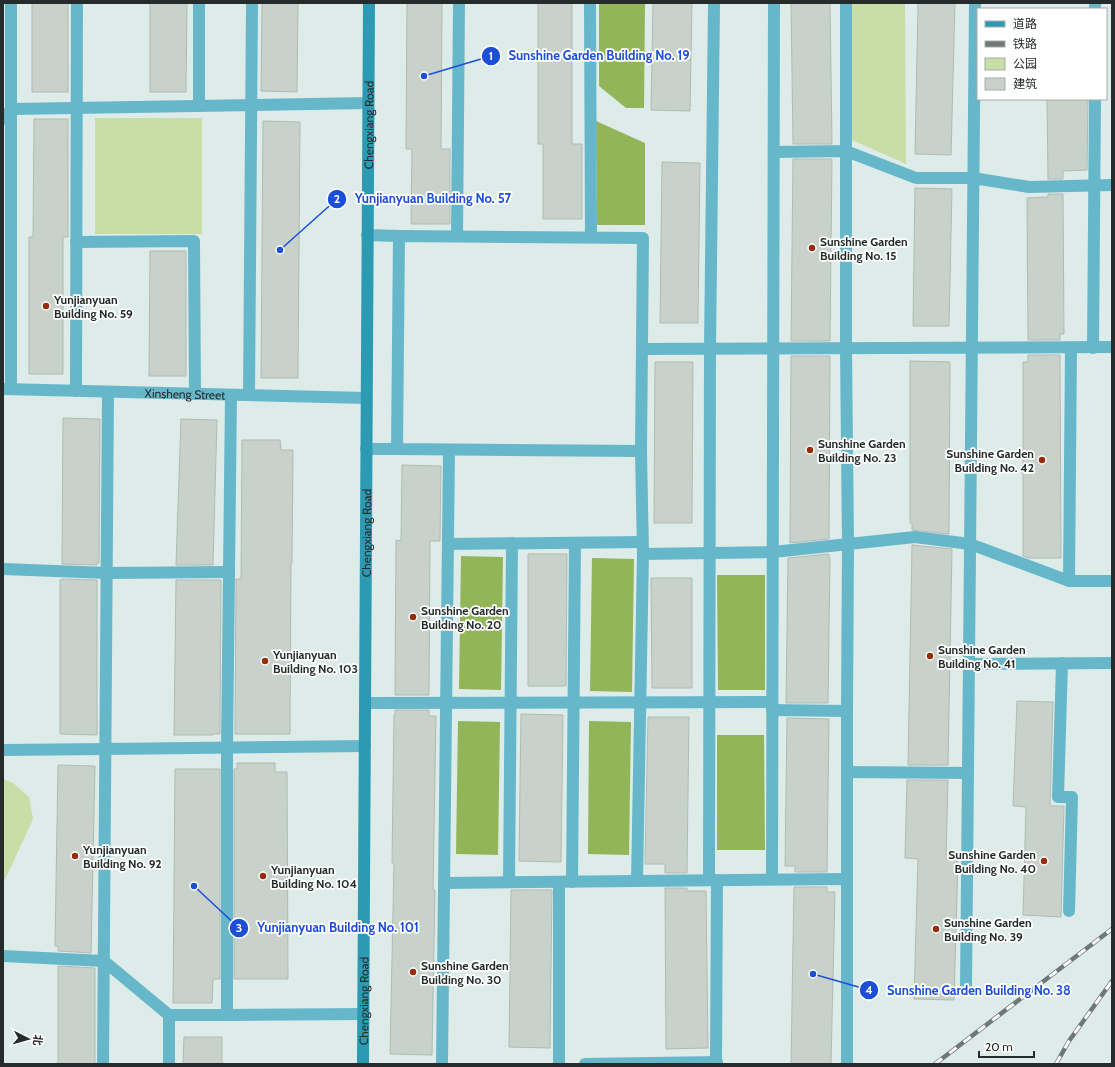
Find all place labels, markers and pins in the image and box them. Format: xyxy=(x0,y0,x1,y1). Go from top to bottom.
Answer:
callout: Sunshine Garden Building No. 19 xyxy=(481,43,698,68)
callout: Yunjianyuan Building No. 57 xyxy=(327,186,520,211)
place label: Sunshine Garden Building No. 15 xyxy=(820,234,908,263)
marker: Sunshine Garden Building No. 15 xyxy=(807,243,817,253)
place label: Yunjianyuan Building No. 59 xyxy=(53,292,133,321)
marker: Yunjianyuan Building No. 59 xyxy=(41,301,51,311)
place label: Sunshine Garden Building No. 23 xyxy=(818,436,906,465)
marker: Sunshine Garden Building No. 23 xyxy=(805,445,815,455)
place label: Sunshine Garden Building No. 42 xyxy=(946,446,1034,475)
marker: Sunshine Garden Building No. 42 xyxy=(1037,455,1047,465)
place label: Sunshine Garden Building No. 20 xyxy=(421,603,509,632)
marker: Sunshine Garden Building No. 20 xyxy=(408,612,418,622)
place label: Sunshine Garden Building No. 41 xyxy=(938,642,1026,671)
place label: Yunjianyuan Building No. 103 xyxy=(272,647,358,676)
marker: Sunshine Garden Building No. 41 xyxy=(925,651,935,661)
marker: Yunjianyuan Building No. 103 xyxy=(260,656,270,666)
place label: Yunjianyuan Building No. 92 xyxy=(82,842,162,871)
place label: Sunshine Garden Building No. 40 xyxy=(948,847,1036,876)
marker: Yunjianyuan Building No. 92 xyxy=(70,851,80,861)
marker: Sunshine Garden Building No. 40 xyxy=(1039,856,1049,866)
place label: Yunjianyuan Building No. 104 xyxy=(270,862,357,891)
marker: Yunjianyuan Building No. 104 xyxy=(258,871,268,881)
callout: Yunjianyuan Building No. 101 xyxy=(229,915,427,940)
place label: Sunshine Garden Building No. 39 xyxy=(944,915,1032,944)
marker: Sunshine Garden Building No. 39 xyxy=(931,924,941,934)
place label: Sunshine Garden Building No. 30 xyxy=(421,958,509,987)
marker: Sunshine Garden Building No. 30 xyxy=(408,967,418,977)
callout: Sunshine Garden Building No. 38 xyxy=(859,978,1079,1003)

